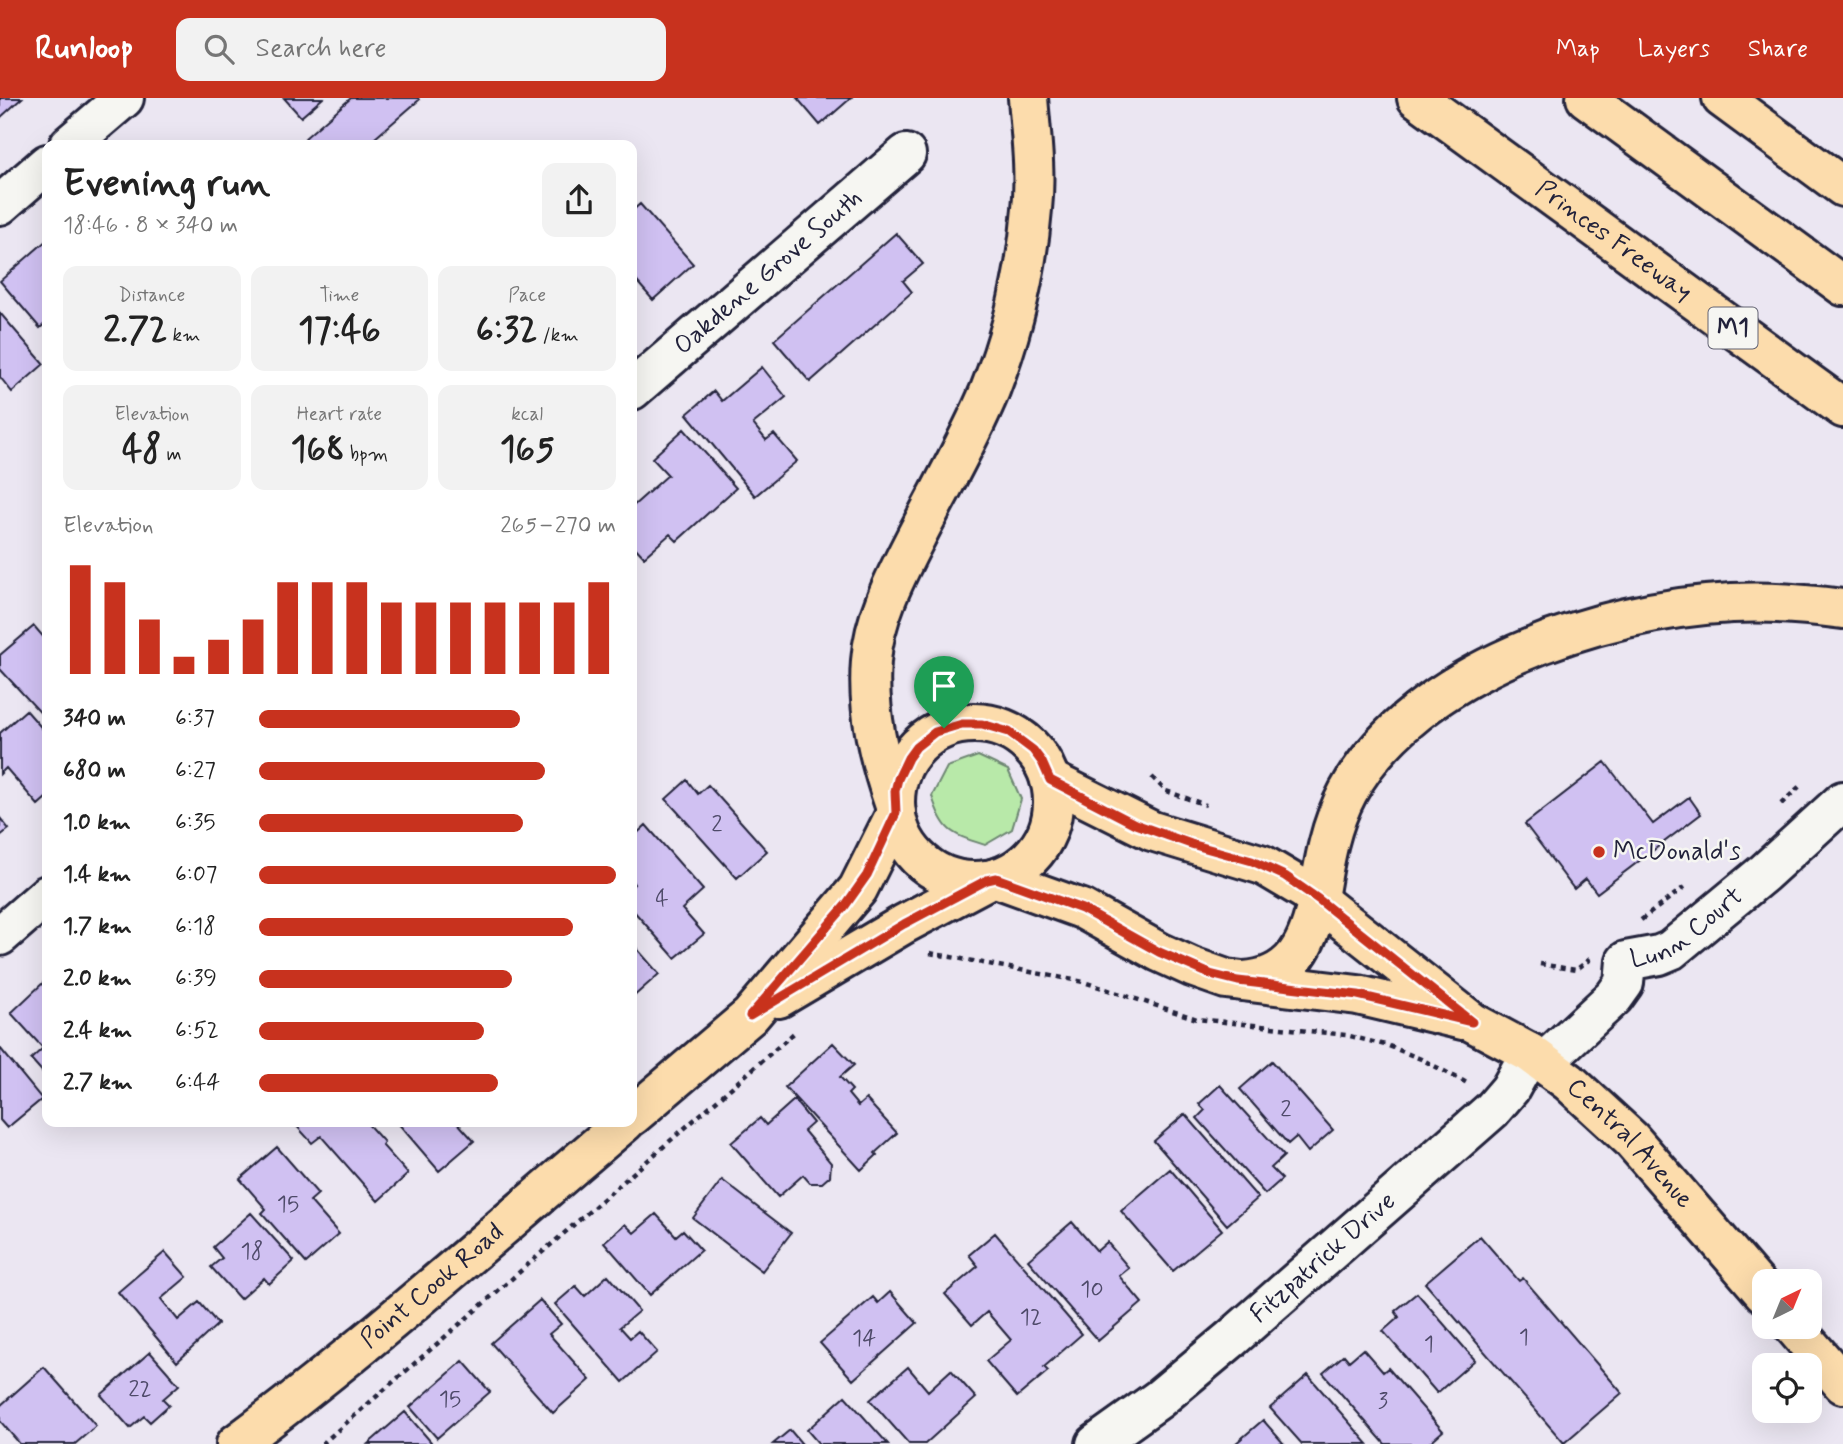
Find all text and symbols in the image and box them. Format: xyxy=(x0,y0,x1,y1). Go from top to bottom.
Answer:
search box xyxy=(176,18,666,81)
text: Runloop xyxy=(35,27,134,71)
icon: search xyxy=(200,30,238,68)
text: Search here xyxy=(256,32,386,66)
text: Map xyxy=(1556,34,1600,65)
text: Layers xyxy=(1638,34,1710,65)
text: Share xyxy=(1748,34,1808,65)
text: Evening run xyxy=(63,160,270,209)
button: share xyxy=(542,163,616,237)
street label: Princes Freeway xyxy=(1528,172,1699,309)
street label: Oakdene Grove South xyxy=(667,182,870,363)
text: 18:46 · 8 × 340 m xyxy=(63,211,238,241)
text: Distance xyxy=(118,283,185,308)
text: Time xyxy=(320,283,359,308)
text: Pace xyxy=(508,283,546,308)
text: 2.72 xyxy=(103,308,167,354)
text: 17:46 xyxy=(298,308,381,354)
text: 6:32 xyxy=(476,308,537,354)
road number: M1 xyxy=(1708,308,1758,348)
text: km xyxy=(167,323,200,348)
text: /km xyxy=(537,323,579,348)
text: Elevation xyxy=(114,402,189,427)
text: Heart rate xyxy=(297,402,382,427)
text: kcal xyxy=(511,402,543,427)
text: 48 xyxy=(122,427,161,473)
text: 168 xyxy=(291,427,345,473)
text: 165 xyxy=(500,427,554,473)
text: m xyxy=(161,442,182,467)
text: bpm xyxy=(345,442,388,467)
text: Elevation xyxy=(63,511,154,541)
text: 265–270 m xyxy=(500,511,616,541)
pin xyxy=(914,656,974,728)
icon: arrive xyxy=(925,667,963,705)
text: 340 m xyxy=(63,704,126,734)
text: 6:37 xyxy=(175,704,215,734)
text: 680 m xyxy=(63,756,126,786)
text: 6:27 xyxy=(175,756,216,786)
text: 1.0 km xyxy=(63,808,131,838)
text: 6:35 xyxy=(175,808,216,838)
house number: 2 xyxy=(711,810,723,840)
place label: McDonald's xyxy=(1613,835,1741,869)
marker: McDonald's xyxy=(1591,844,1607,860)
text: 1.4 km xyxy=(63,860,131,890)
text: 6:07 xyxy=(175,860,217,890)
street label: Lunn Court xyxy=(1627,880,1751,977)
house number: 4 xyxy=(655,884,669,914)
text: 1.7 km xyxy=(63,912,132,942)
text: 6:18 xyxy=(175,912,216,942)
text: 2.0 km xyxy=(63,964,132,994)
text: 6:39 xyxy=(175,964,217,994)
text: 2.4 km xyxy=(63,1016,132,1046)
text: 6:52 xyxy=(175,1016,219,1046)
text: 2.7 km xyxy=(63,1068,133,1098)
text: 6:44 xyxy=(175,1068,220,1098)
street label: Central Avenue xyxy=(1559,1071,1701,1216)
house number: 2 xyxy=(1280,1095,1292,1125)
street label: Fitzpatrick Drive xyxy=(1243,1185,1403,1331)
house number: 15 xyxy=(277,1190,299,1220)
street label: Point Cook Road xyxy=(354,1216,511,1357)
house number: 18 xyxy=(241,1237,263,1267)
north arrow xyxy=(1752,1269,1822,1339)
map controls xyxy=(1752,1269,1822,1423)
house number: 10 xyxy=(1080,1275,1104,1305)
house number: 12 xyxy=(1020,1303,1042,1333)
house number: 1 xyxy=(1519,1323,1529,1353)
house number: 14 xyxy=(852,1324,876,1354)
house number: 1 xyxy=(1424,1330,1434,1360)
button: locate xyxy=(1752,1353,1822,1423)
house number: 22 xyxy=(128,1375,152,1405)
house number: 15 xyxy=(439,1385,461,1415)
house number: 3 xyxy=(1378,1387,1388,1417)

